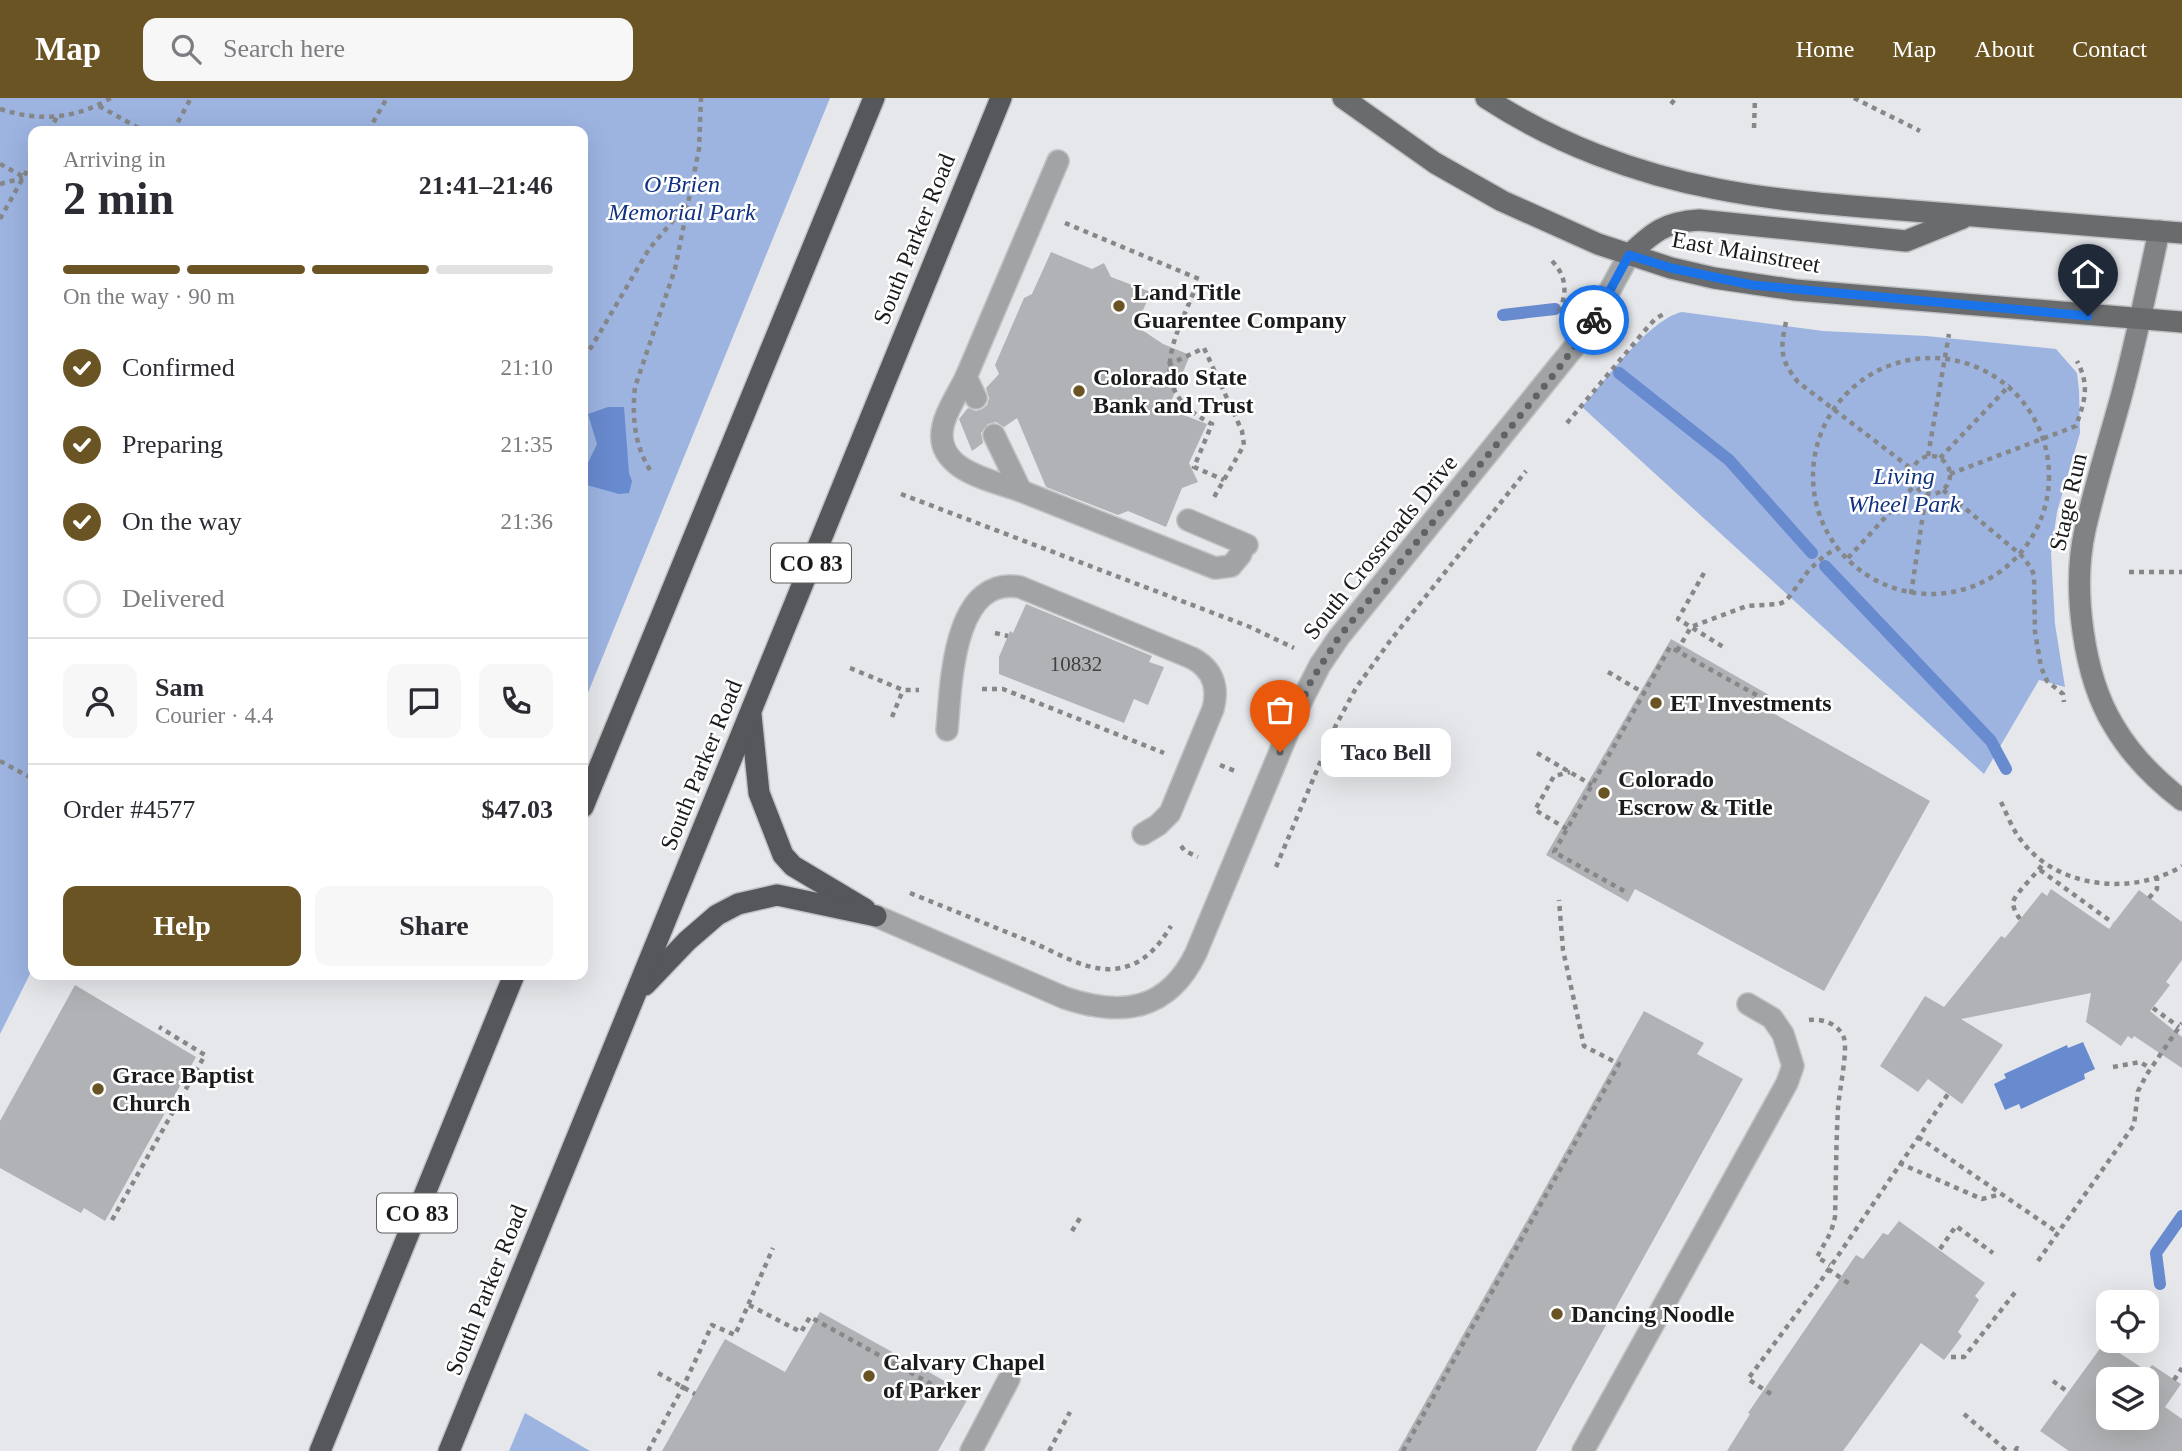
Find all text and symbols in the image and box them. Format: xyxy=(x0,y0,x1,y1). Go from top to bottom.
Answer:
search box xyxy=(143,18,633,81)
icon: search xyxy=(167,30,205,68)
text: Map xyxy=(35,31,101,67)
text: Search here xyxy=(223,34,345,63)
text: Home xyxy=(1796,36,1854,62)
text: Map xyxy=(1892,36,1936,62)
text: About xyxy=(1974,36,2034,62)
text: Contact xyxy=(2072,36,2147,62)
text: Arriving in xyxy=(63,147,166,172)
street label: South Parker Road xyxy=(868,150,960,328)
text: 21:41–21:46 xyxy=(419,171,553,200)
park label: O'Brien Memorial Park xyxy=(607,171,756,225)
text: 2 min xyxy=(63,173,174,224)
street label: East Mainstreet xyxy=(1670,226,1822,278)
pin xyxy=(2058,244,2118,316)
icon: home xyxy=(2069,255,2107,293)
place label: Land Title Guarentee Company xyxy=(1133,279,1347,333)
text: On the way · 90 m xyxy=(63,284,235,309)
courier xyxy=(1559,285,1629,355)
marker: Land Title Guarentee Company xyxy=(1111,298,1127,314)
icon: bike xyxy=(1575,301,1613,339)
icon: check xyxy=(63,349,101,387)
text: Confirmed xyxy=(122,353,235,382)
text: 21:10 xyxy=(501,355,553,380)
place label: Colorado State Bank and Trust xyxy=(1093,364,1254,418)
marker: Colorado State Bank and Trust xyxy=(1071,383,1087,399)
icon: check xyxy=(63,426,101,464)
text: Preparing xyxy=(122,430,223,459)
text: 21:35 xyxy=(501,432,553,457)
street label: South Crossroads Drive xyxy=(1298,450,1462,644)
street label: Stage Run xyxy=(2044,451,2092,553)
park label: Living Wheel Park xyxy=(1848,463,1961,517)
icon: check xyxy=(63,503,101,541)
text: On the way xyxy=(122,507,242,536)
text: 21:36 xyxy=(501,509,553,534)
road number: CO 83 xyxy=(771,544,851,583)
text: Delivered xyxy=(122,584,225,613)
house number: 10832 xyxy=(1050,652,1102,676)
button: person xyxy=(63,664,137,738)
button: chat xyxy=(387,664,461,738)
button: phone xyxy=(479,664,553,738)
text: Sam xyxy=(155,673,204,702)
street label: South Parker Road xyxy=(655,676,747,854)
pin xyxy=(1250,680,1310,752)
place label: ET Investments xyxy=(1670,690,1832,716)
icon: bag xyxy=(1261,691,1299,729)
marker: ET Investments xyxy=(1648,695,1664,711)
text: Courier · 4.4 xyxy=(155,703,273,728)
callout: Taco Bell xyxy=(1322,728,1452,776)
text: Taco Bell xyxy=(1341,740,1431,765)
place label: Colorado Escrow & Title xyxy=(1618,766,1773,820)
marker: Colorado Escrow & Title xyxy=(1596,785,1612,801)
text: Order #4577 xyxy=(63,795,195,824)
text: $47.03 xyxy=(482,795,553,824)
button: Help xyxy=(63,886,301,966)
button: Share xyxy=(315,886,553,966)
place label: Grace Baptist Church xyxy=(112,1062,254,1116)
marker: Grace Baptist Church xyxy=(90,1081,106,1097)
road number: CO 83 xyxy=(377,1194,457,1232)
street label: South Parker Road xyxy=(440,1201,532,1379)
map controls xyxy=(2096,1290,2159,1430)
button: locate xyxy=(2096,1290,2159,1353)
place label: Dancing Noodle xyxy=(1571,1301,1735,1327)
marker: Dancing Noodle xyxy=(1549,1306,1565,1322)
place label: Calvary Chapel of Parker xyxy=(883,1349,1045,1403)
button: layers xyxy=(2096,1367,2159,1430)
marker: Calvary Chapel of Parker xyxy=(861,1368,877,1384)

